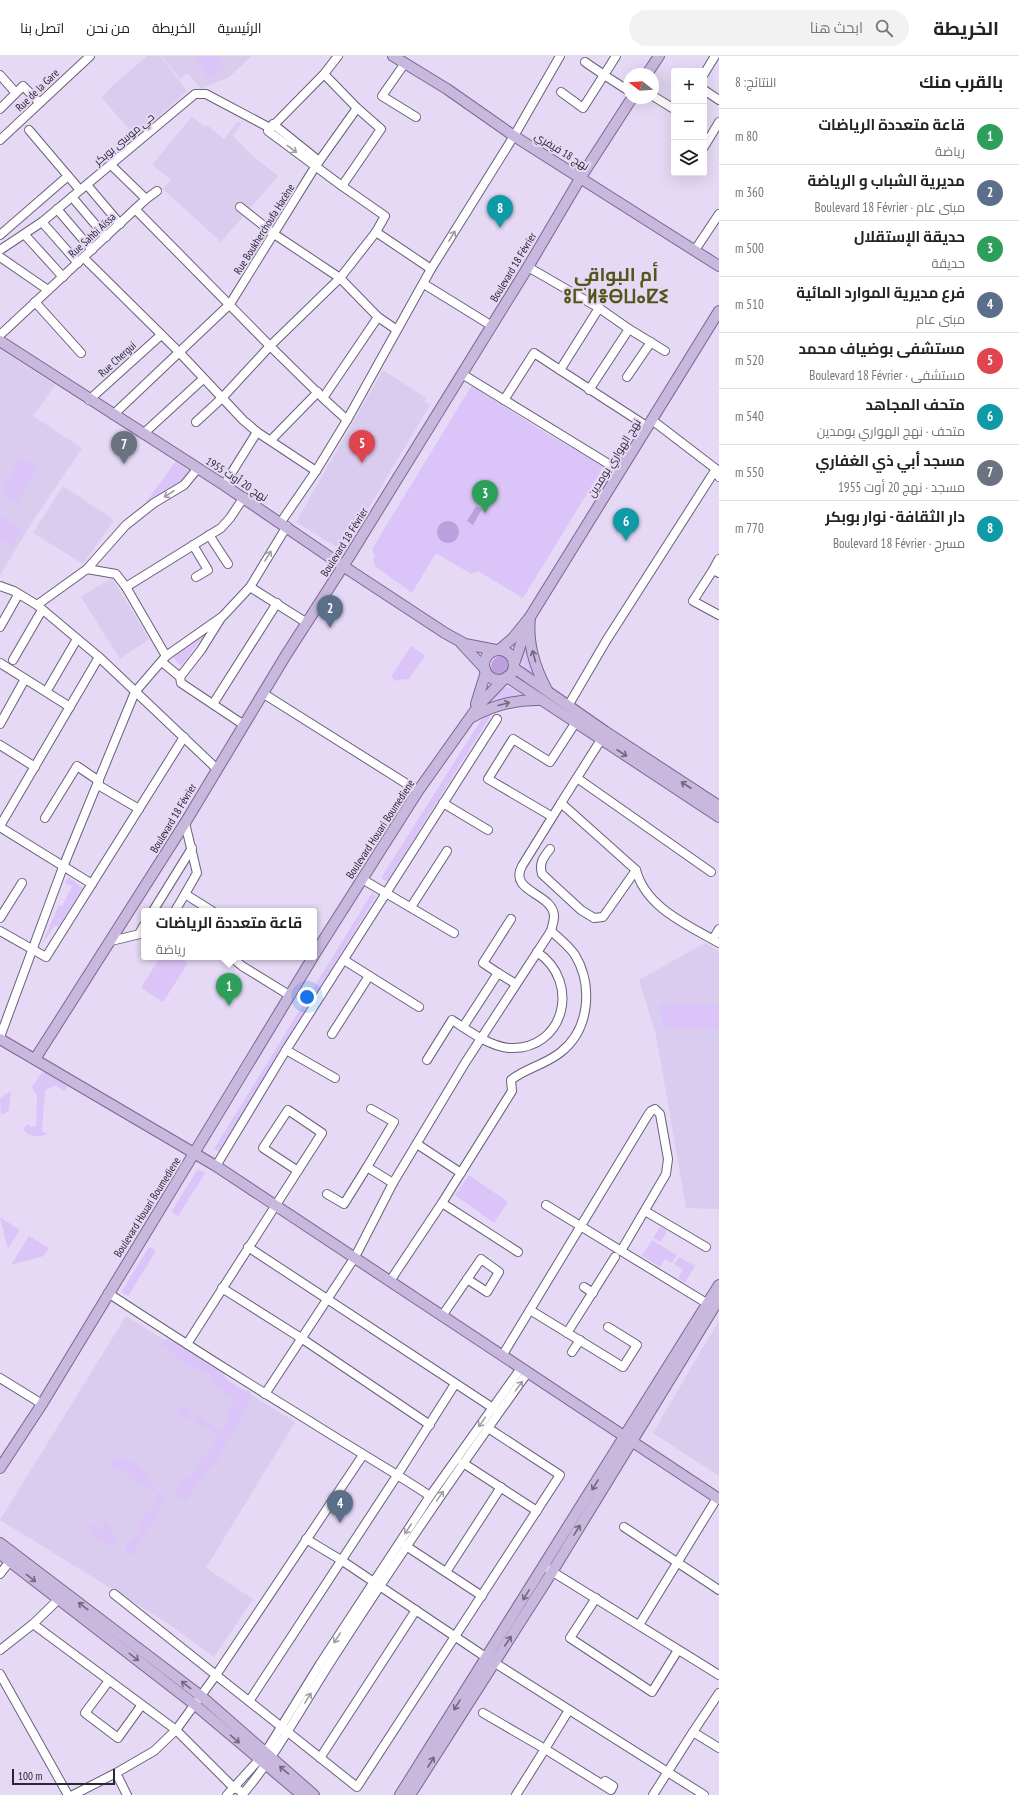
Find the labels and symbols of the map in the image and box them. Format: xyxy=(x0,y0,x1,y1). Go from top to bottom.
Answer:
street label: Rue de la Gare xyxy=(12,65,62,114)
north arrow xyxy=(623,68,659,104)
street label: حي موسى بوبكر xyxy=(90,110,158,170)
street label: نهج 18 فيفري xyxy=(531,129,592,175)
one-way arrow xyxy=(286,145,297,153)
street label: Rue Boukherchoufa Hacène xyxy=(230,181,298,277)
pin: 8 xyxy=(487,195,513,228)
street label: Rue Sahbi Aïssa xyxy=(65,210,119,260)
street label: Boulevard 18 Février xyxy=(487,230,539,304)
one-way arrow xyxy=(448,231,456,242)
district label: أم البواقي ⵓⵎ ⵍⴻⴱⵡⴰⵇⵉ xyxy=(563,261,669,308)
street label: Rue Chergui xyxy=(95,338,139,380)
street label: نهج الهواري بومدين xyxy=(584,416,645,501)
pin: 5 xyxy=(349,430,375,463)
pin: 7 xyxy=(111,431,137,464)
street label: نهج 20 أوت 1955 xyxy=(203,454,271,505)
pin: 3 xyxy=(472,480,498,513)
one-way arrow xyxy=(164,490,175,498)
street label: Boulevard 18 Février xyxy=(317,505,371,579)
pin: 6 xyxy=(613,508,639,541)
one-way arrow xyxy=(264,551,273,562)
pin: 2 xyxy=(317,595,343,628)
one-way arrow xyxy=(529,649,537,662)
one-way arrow xyxy=(497,700,510,707)
one-way arrow xyxy=(616,748,627,757)
street label: Boulevard Houari Boumediene xyxy=(343,776,418,881)
street label: Boulevard 18 Février xyxy=(147,781,199,855)
one-way arrow xyxy=(681,781,692,789)
pin: 1 xyxy=(216,973,242,1006)
your location xyxy=(297,987,317,1007)
street label: Boulevard Houari Boumediene xyxy=(110,1154,184,1260)
one-way arrow xyxy=(515,1380,523,1391)
one-way arrow xyxy=(478,1416,486,1427)
one-way arrow xyxy=(591,1479,599,1491)
pin: 4 xyxy=(327,1490,353,1523)
one-way arrow xyxy=(436,1490,444,1501)
one-way arrow xyxy=(404,1523,412,1535)
one-way arrow xyxy=(573,1525,581,1536)
one-way arrow xyxy=(25,1574,36,1583)
one-way arrow xyxy=(522,1589,530,1600)
one-way arrow xyxy=(77,1601,88,1610)
one-way arrow xyxy=(333,1632,341,1644)
one-way arrow xyxy=(505,1635,513,1647)
one-way arrow xyxy=(128,1653,139,1662)
one-way arrow xyxy=(180,1680,191,1689)
one-way arrow xyxy=(304,1692,312,1704)
one-way arrow xyxy=(453,1699,461,1710)
one-way arrow xyxy=(230,1734,240,1744)
one-way arrow xyxy=(427,1757,435,1768)
one-way arrow xyxy=(279,1765,290,1774)
scale bar xyxy=(12,1767,115,1786)

